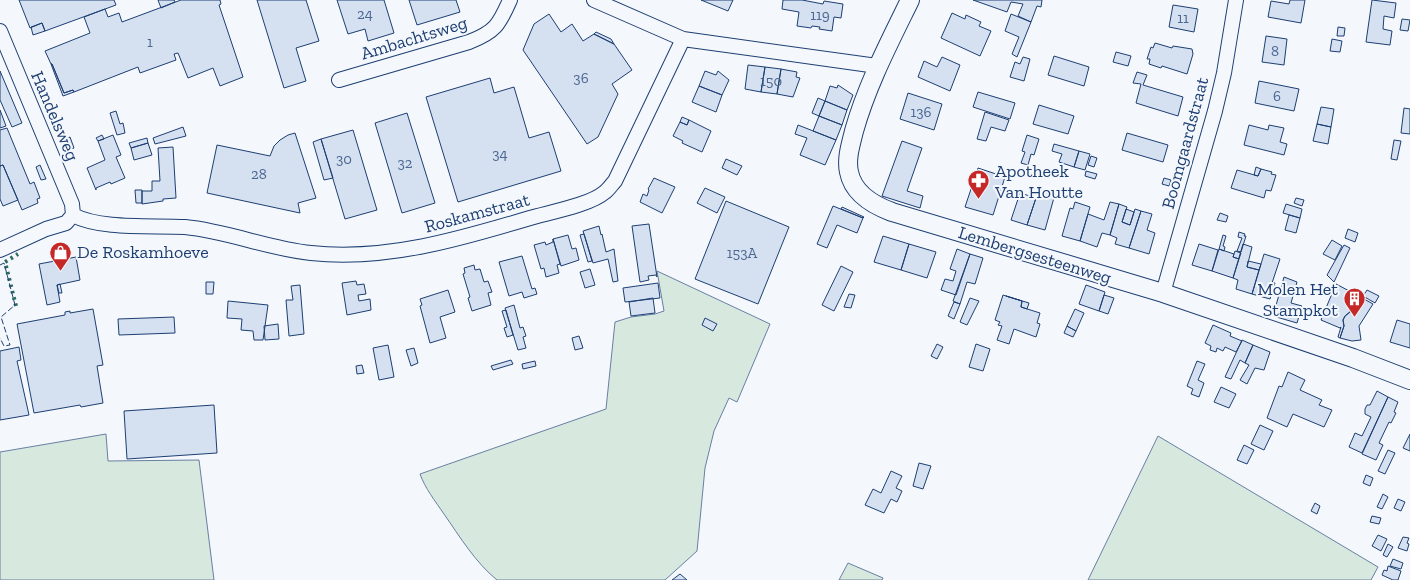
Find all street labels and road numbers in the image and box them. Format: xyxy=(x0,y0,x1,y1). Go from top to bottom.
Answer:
street label: Ambachtsweg xyxy=(358,11,470,65)
street label: Handelsweg xyxy=(26,68,84,164)
street label: Boomgaardstraat xyxy=(1157,74,1213,211)
street label: Roskamstraat xyxy=(422,188,532,238)
street label: Lembergsesteenweg xyxy=(956,221,1114,289)

